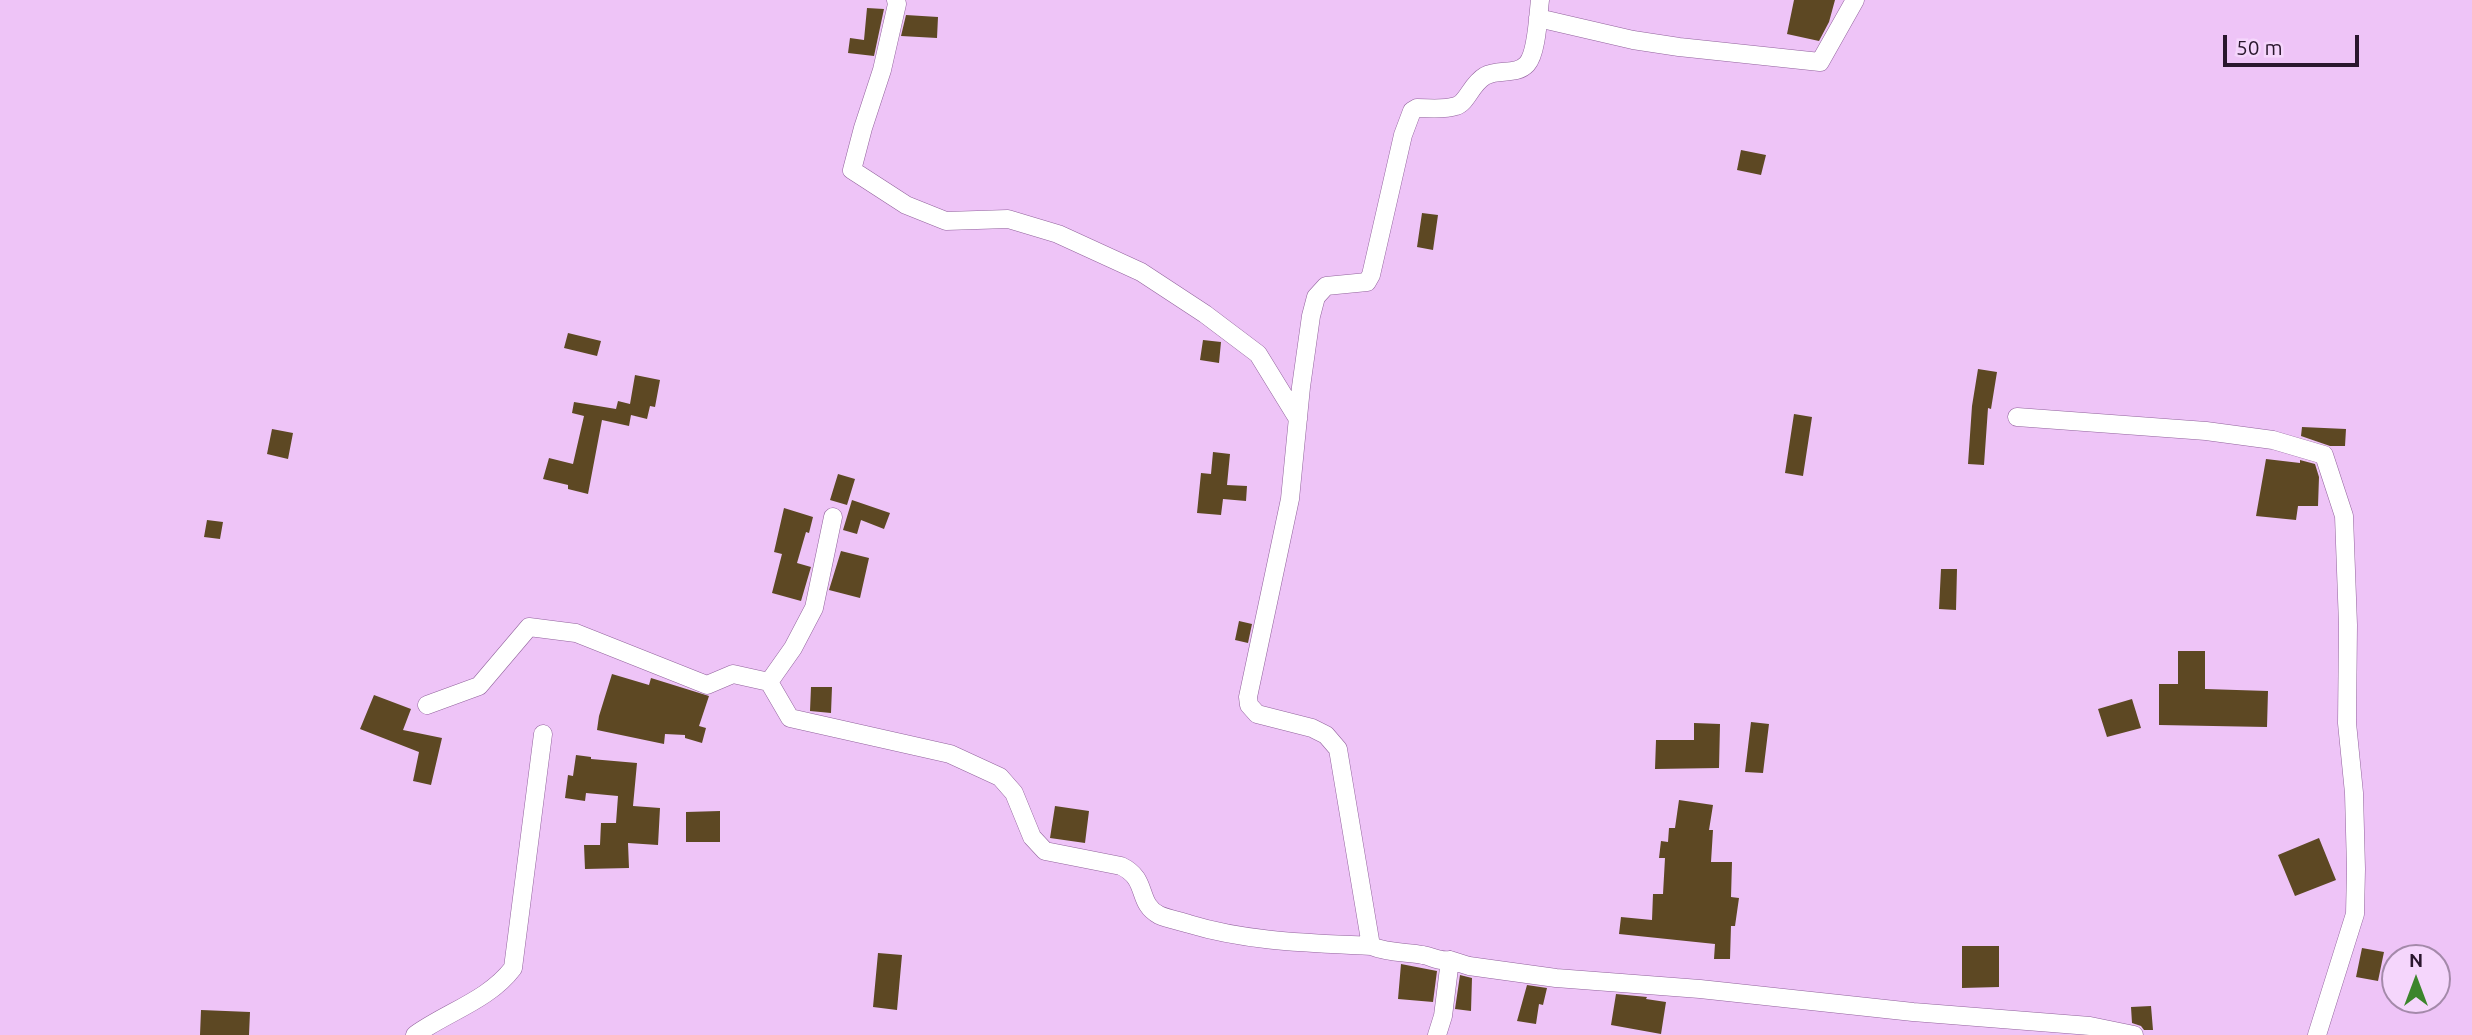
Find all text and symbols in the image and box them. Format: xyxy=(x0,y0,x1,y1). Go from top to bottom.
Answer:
scale bar xyxy=(2227,21,2364,65)
text: 50 m xyxy=(2236,35,2283,59)
north arrow xyxy=(2381,944,2451,1014)
text: N xyxy=(2409,949,2423,971)

